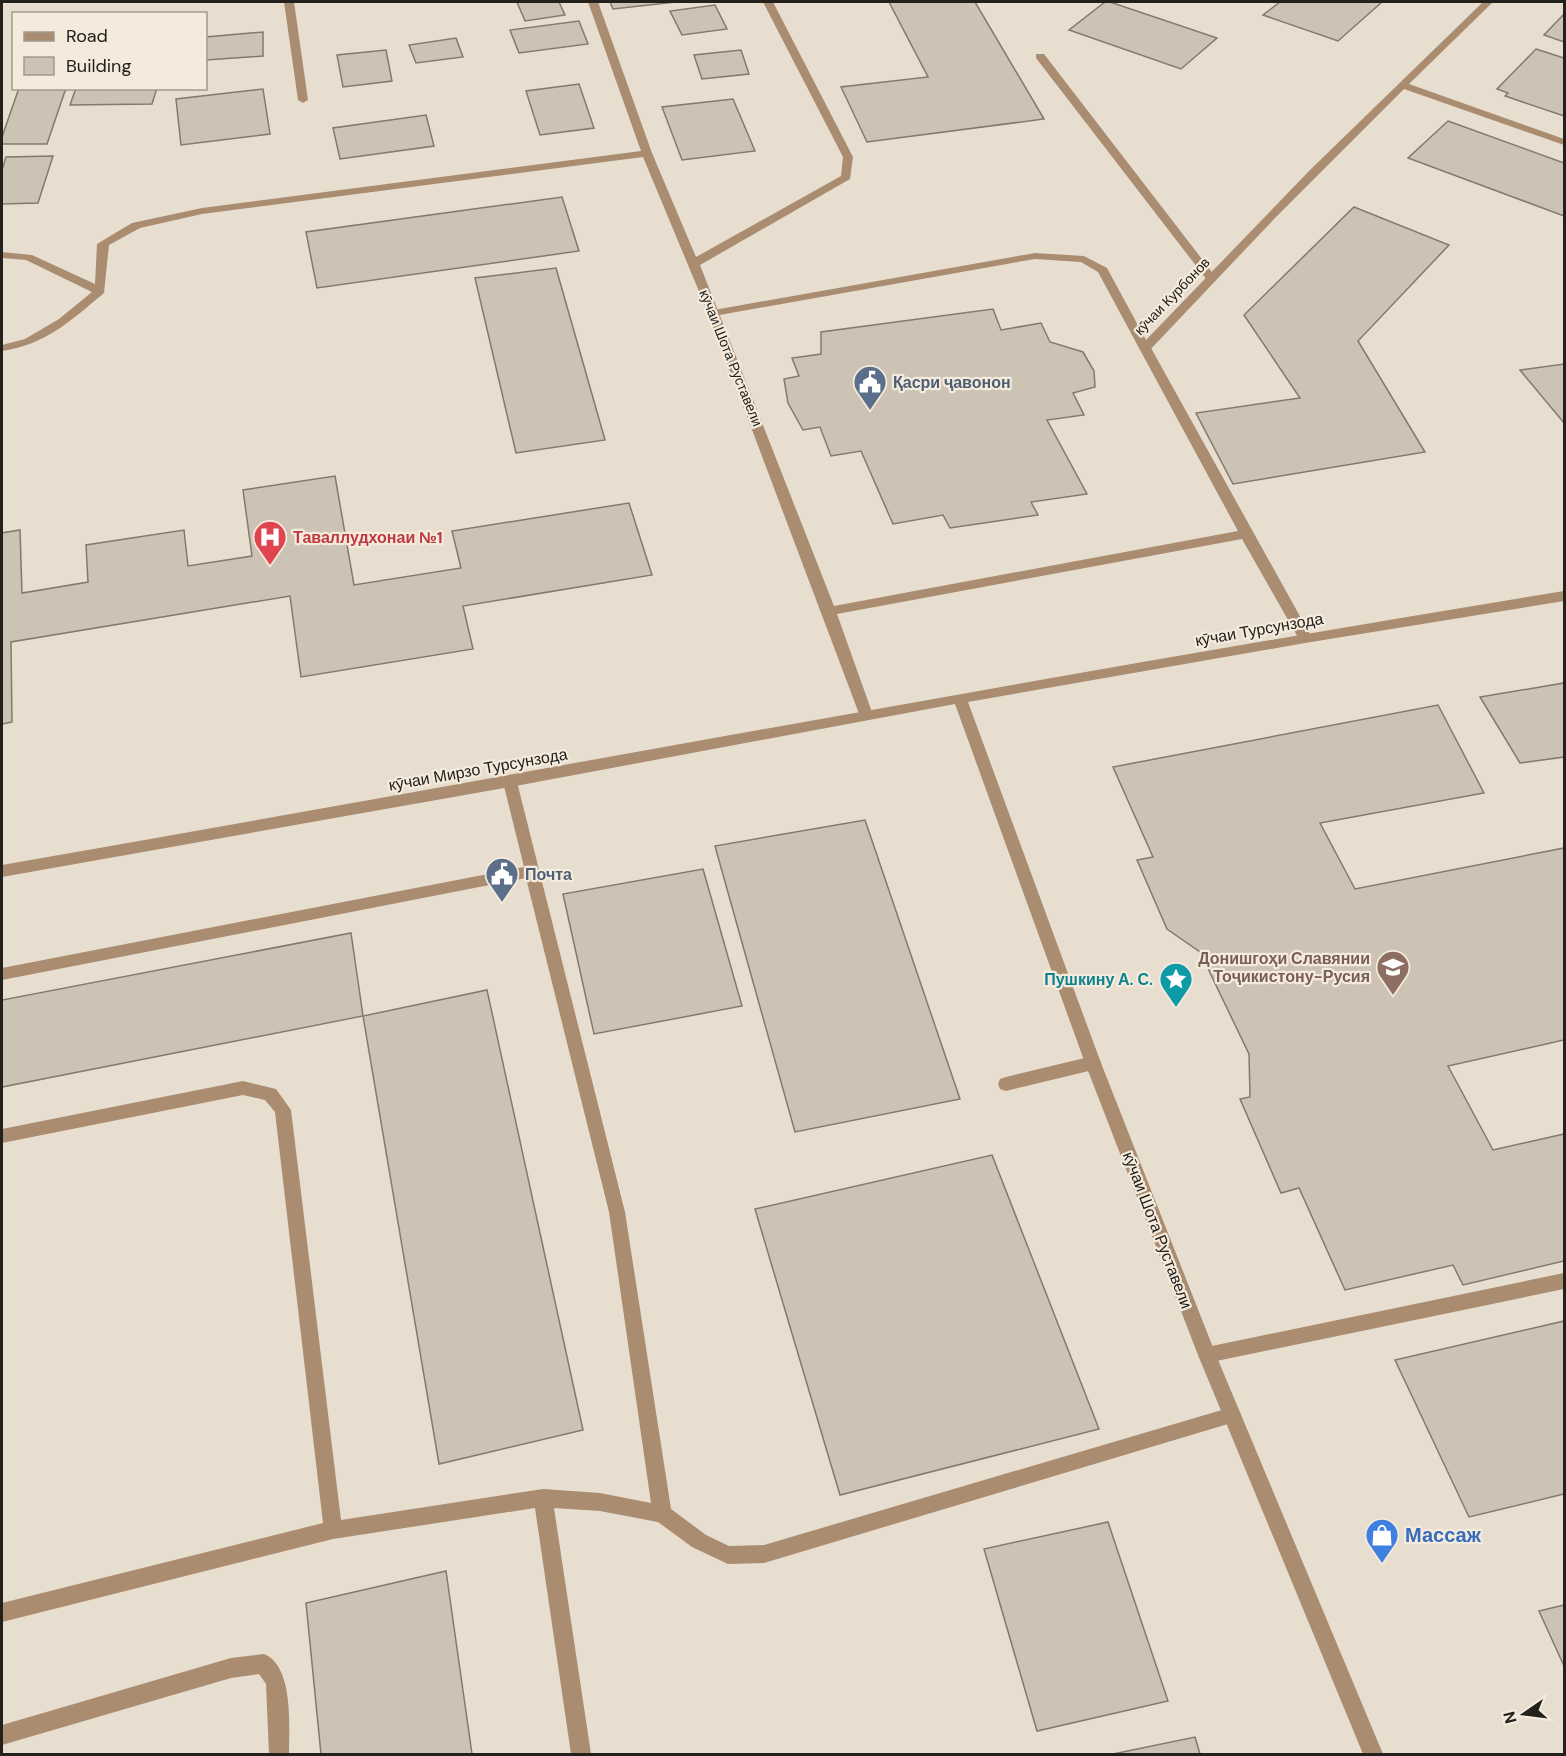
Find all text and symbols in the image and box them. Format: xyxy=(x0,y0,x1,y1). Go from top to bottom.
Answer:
legend xyxy=(12,12,207,90)
text: Road xyxy=(66,24,108,48)
text: Building xyxy=(66,54,131,78)
street label: кӯчаи Курбонов xyxy=(1130,253,1214,339)
street label: кӯчаи Шота Руставели xyxy=(695,287,767,429)
public building icon: Қасри ҷавонон xyxy=(852,364,888,411)
place label: Қасри ҷавонон xyxy=(893,372,1011,393)
hospital icon: Таваллудхонаи №1 xyxy=(252,519,288,566)
place label: Таваллудхонаи №1 xyxy=(293,527,443,548)
street label: кӯчаи Турсунзода xyxy=(1193,608,1325,651)
street label: кӯчаи Мирзо Турсунзода xyxy=(387,743,569,796)
public building icon: Почта xyxy=(484,856,520,903)
place label: Почта xyxy=(525,864,572,885)
place label: Донишгоҳи Славянии Тоҷикистону-Русия xyxy=(1198,948,1370,987)
school or university icon: Донишгоҳи Славянии Тоҷикистону-Русия xyxy=(1375,949,1411,996)
place icon: Пушкину А. С. xyxy=(1158,961,1194,1008)
place label: Пушкину А. С. xyxy=(1044,969,1153,990)
street label: кӯчаи Шота Руставели xyxy=(1118,1149,1197,1312)
shop icon: Массаж xyxy=(1364,1517,1400,1564)
place label: Массаж xyxy=(1405,1522,1482,1548)
north arrow xyxy=(1494,1684,1554,1744)
text: N xyxy=(1498,1709,1522,1726)

